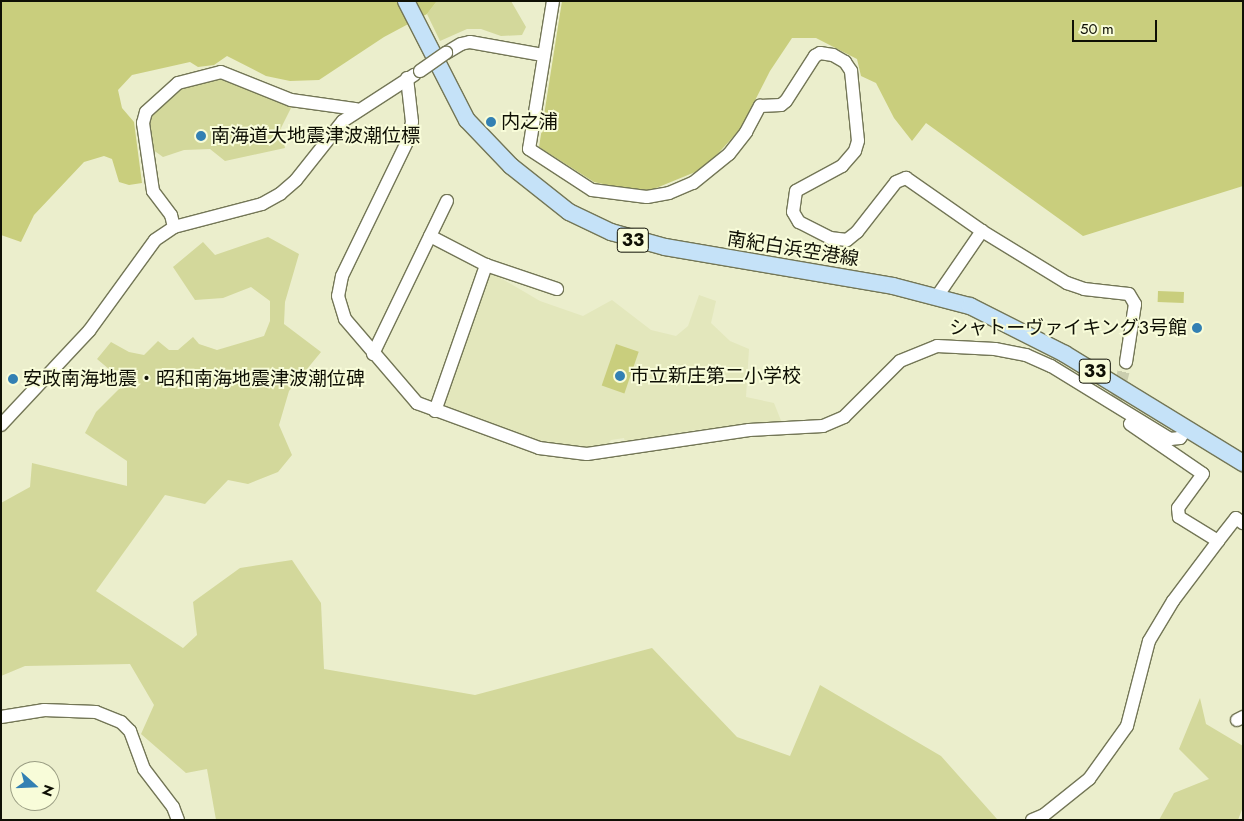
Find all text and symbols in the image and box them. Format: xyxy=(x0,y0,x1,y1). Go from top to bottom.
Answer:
scale bar xyxy=(1074,10,1159,42)
text: 50 m xyxy=(1080,18,1114,40)
place label: 内之浦 xyxy=(501,111,558,133)
marker: 内之浦 xyxy=(485,116,497,128)
place label: 南海道大地震津波潮位標 xyxy=(211,125,420,147)
marker: 南海道大地震津波潮位標 xyxy=(195,130,207,142)
road number: 33 xyxy=(617,224,649,256)
street label: 南紀白浜空港線 xyxy=(726,227,860,271)
place label: シャトーヴァイキング3号館 xyxy=(949,317,1187,339)
marker: シャトーヴァイキング3号館 xyxy=(1191,322,1203,334)
road number: 33 xyxy=(1079,356,1111,386)
place label: 市立新庄第二小学校 xyxy=(630,365,801,387)
place label: 安政南海地震・昭和南海地震津波潮位碑 xyxy=(23,368,365,390)
marker: 市立新庄第二小学校 xyxy=(614,370,626,382)
marker: 安政南海地震・昭和南海地震津波潮位碑 xyxy=(7,373,19,385)
north arrow xyxy=(10,761,60,811)
text: N xyxy=(37,782,59,799)

